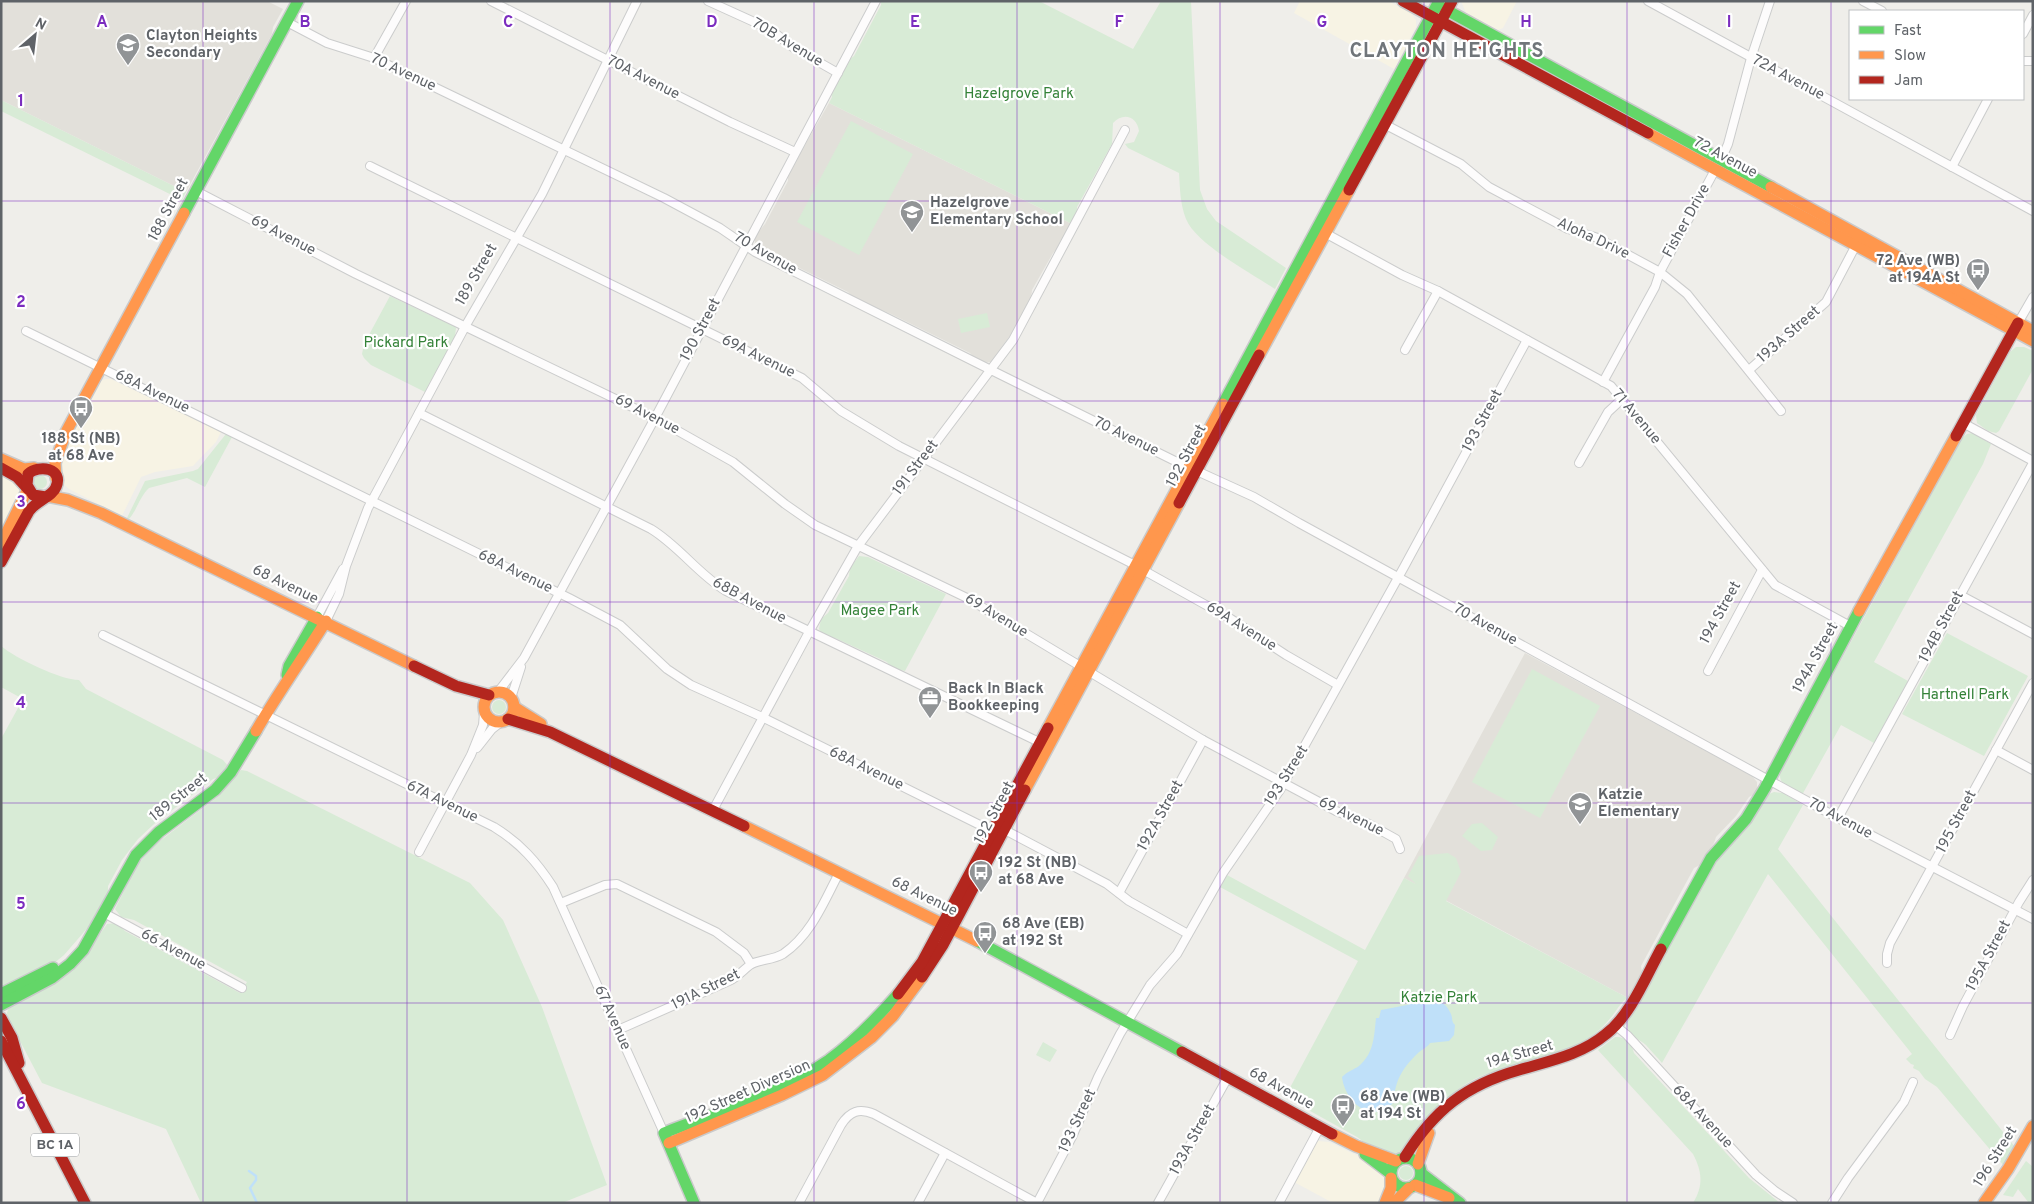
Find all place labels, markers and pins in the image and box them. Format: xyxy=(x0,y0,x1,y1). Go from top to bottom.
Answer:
place label: Clayton Heights Secondary xyxy=(146,27,258,63)
school or university icon: Clayton Heights Secondary xyxy=(115,32,141,66)
place label: Hazelgrove Elementary School xyxy=(930,194,1063,230)
school or university icon: Hazelgrove Elementary School xyxy=(899,199,925,233)
place label: 72 Ave (WB) at 194A St xyxy=(1876,252,1960,288)
bus stop icon: 72 Ave (WB) at 194A St xyxy=(1965,257,1991,291)
bus stop icon: 188 St (NB) at 68 Ave xyxy=(68,395,94,429)
place label: 188 St (NB) at 68 Ave xyxy=(41,430,121,466)
place label: Back In Black Bookkeeping xyxy=(948,680,1044,716)
office icon: Back In Black Bookkeeping xyxy=(917,685,943,719)
place label: Katzie Elementary xyxy=(1598,786,1680,822)
school or university icon: Katzie Elementary xyxy=(1567,791,1593,825)
place label: 192 St (NB) at 68 Ave xyxy=(998,854,1077,890)
bus stop icon: 192 St (NB) at 68 Ave xyxy=(968,859,994,893)
place label: 68 Ave (EB) at 192 St xyxy=(1002,915,1085,951)
bus stop icon: 68 Ave (EB) at 192 St xyxy=(972,920,998,954)
place label: 68 Ave (WB) at 194 St xyxy=(1360,1088,1445,1124)
bus stop icon: 68 Ave (WB) at 194 St xyxy=(1330,1093,1356,1127)

